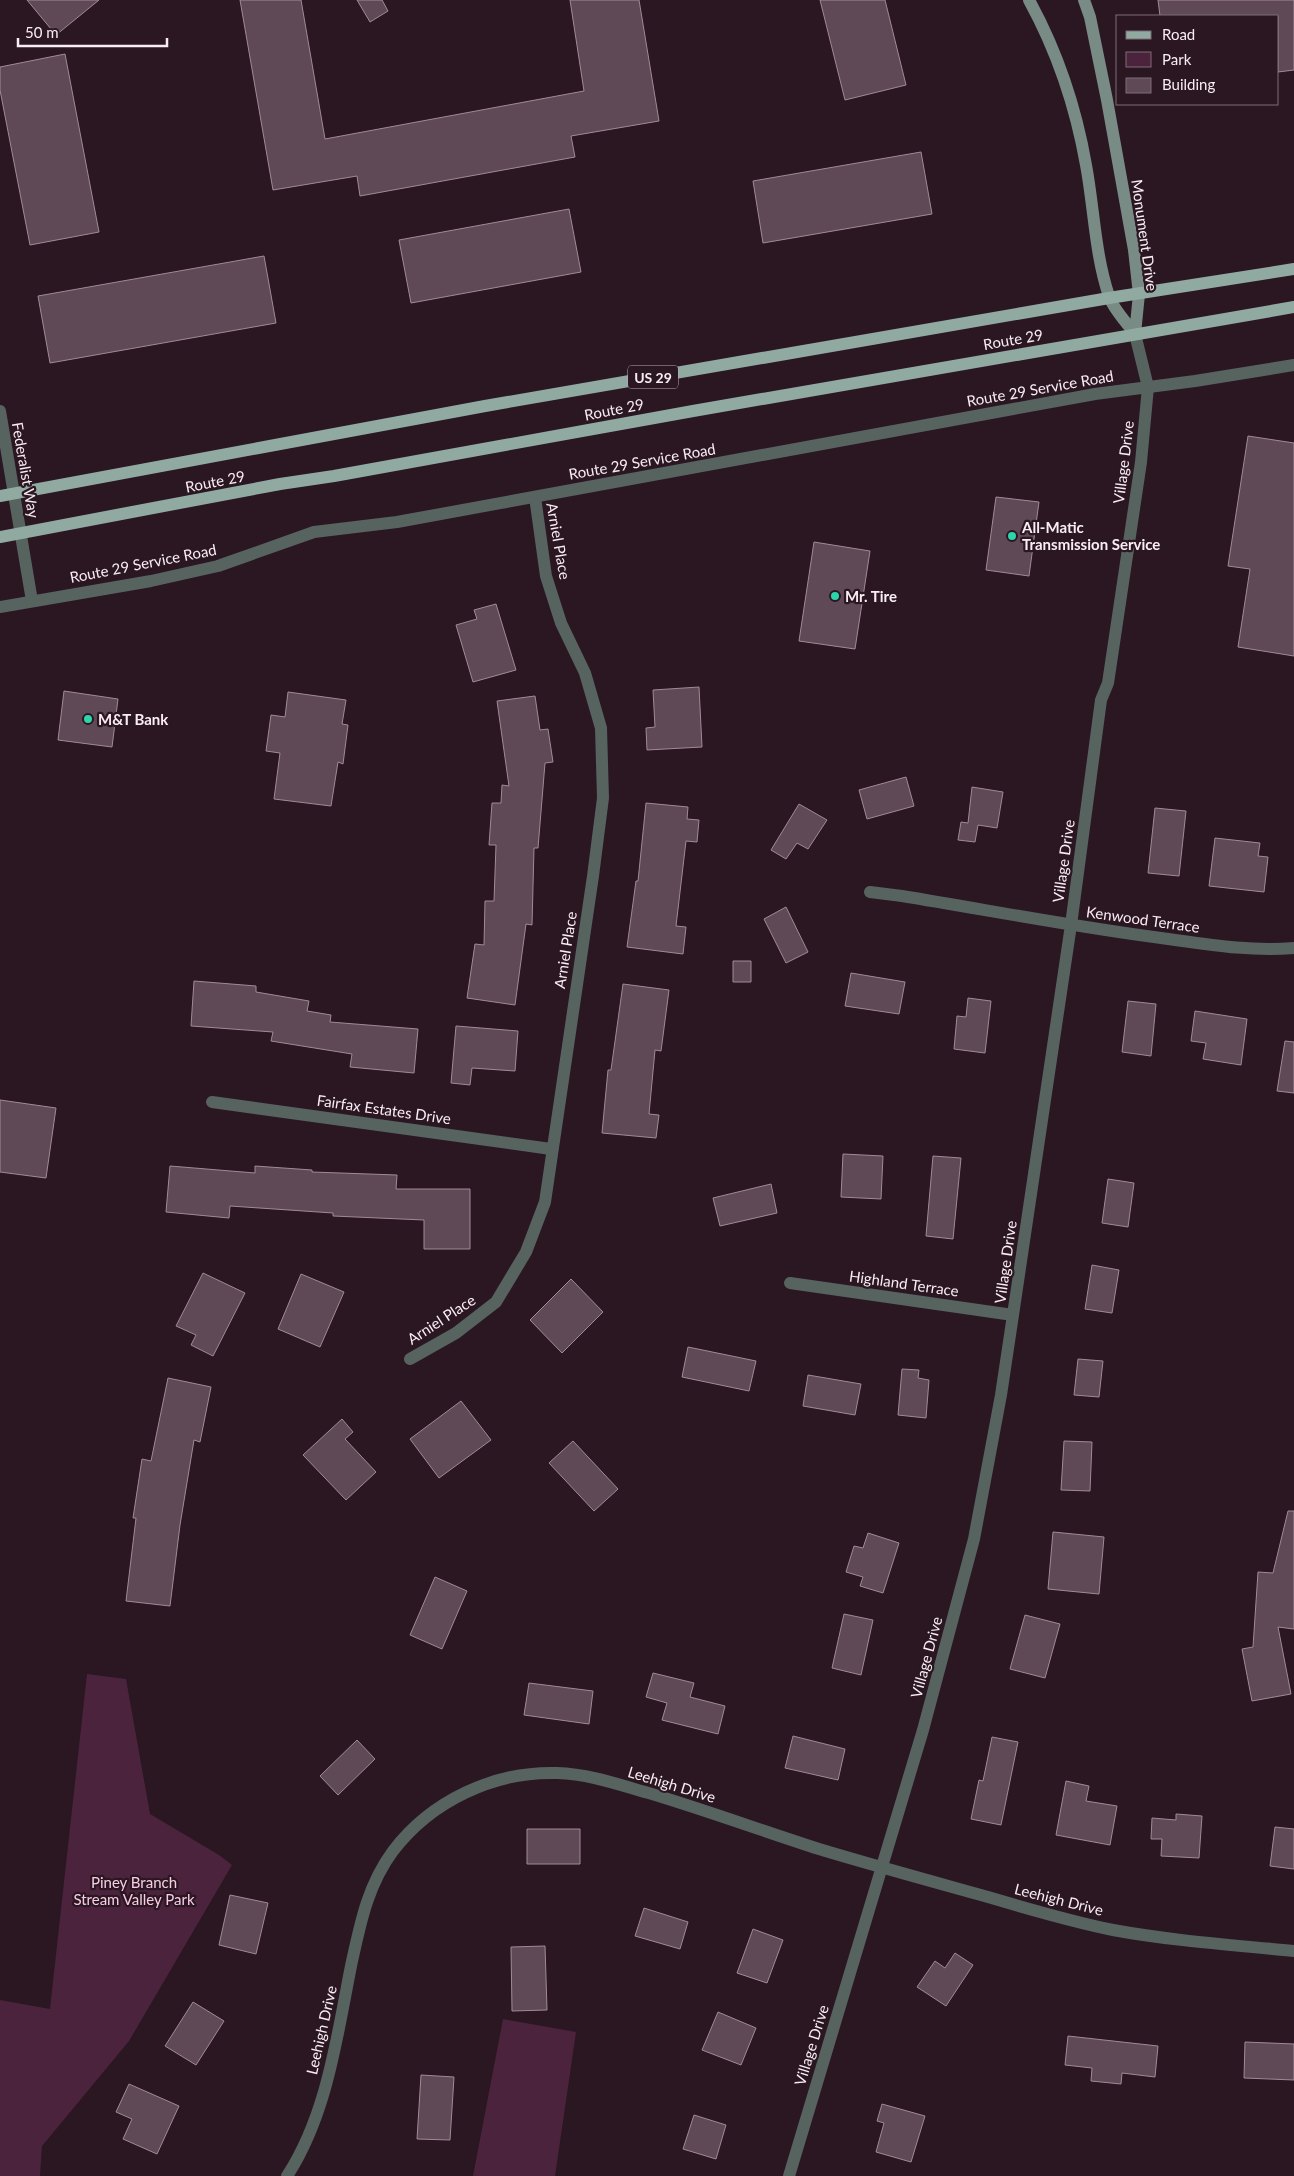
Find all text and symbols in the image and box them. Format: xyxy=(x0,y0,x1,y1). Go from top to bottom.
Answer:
scale bar xyxy=(18,15,166,47)
legend xyxy=(1116,15,1279,105)
text: 50 m xyxy=(25,23,59,41)
text: Road xyxy=(1162,25,1195,43)
text: Park xyxy=(1162,50,1192,68)
text: Building xyxy=(1162,75,1215,93)
street label: Monument Drive xyxy=(1128,178,1162,292)
street label: Route 29 xyxy=(982,325,1044,353)
road number: US 29 xyxy=(628,366,678,388)
street label: Route 29 Service Road xyxy=(965,366,1115,410)
street label: Route 29 xyxy=(583,394,645,424)
street label: Village Drive xyxy=(1109,419,1137,505)
street label: Federalist Way xyxy=(9,421,43,520)
street label: Route 29 Service Road xyxy=(567,439,717,483)
street label: Route 29 xyxy=(184,466,246,496)
street label: Arniel Place xyxy=(543,501,575,581)
place label: All-Matic Transmission Service xyxy=(1021,518,1160,553)
marker: All-Matic Transmission Service xyxy=(1006,530,1018,542)
street label: Route 29 Service Road xyxy=(68,540,218,586)
place label: Mr. Tire xyxy=(845,587,897,605)
marker: Mr. Tire xyxy=(829,590,841,602)
place label: M&T Bank xyxy=(98,710,169,728)
marker: M&T Bank xyxy=(82,713,94,725)
street label: Village Drive xyxy=(1048,818,1078,904)
street label: Kenwood Terrace xyxy=(1085,902,1201,936)
street label: Arniel Place xyxy=(550,910,580,990)
street label: Fairfax Estates Drive xyxy=(316,1091,452,1127)
street label: Village Drive xyxy=(990,1219,1020,1305)
street label: Highland Terrace xyxy=(848,1266,960,1300)
street label: Arniel Place xyxy=(403,1290,479,1348)
street label: Village Drive xyxy=(907,1614,946,1700)
street label: Leehigh Drive xyxy=(626,1762,718,1806)
park label: Piney Branch Stream Valley Park xyxy=(73,1873,195,1908)
street label: Leehigh Drive xyxy=(1013,1879,1105,1919)
street label: Leehigh Drive xyxy=(302,1984,340,2076)
street label: Village Drive xyxy=(790,2002,832,2088)

